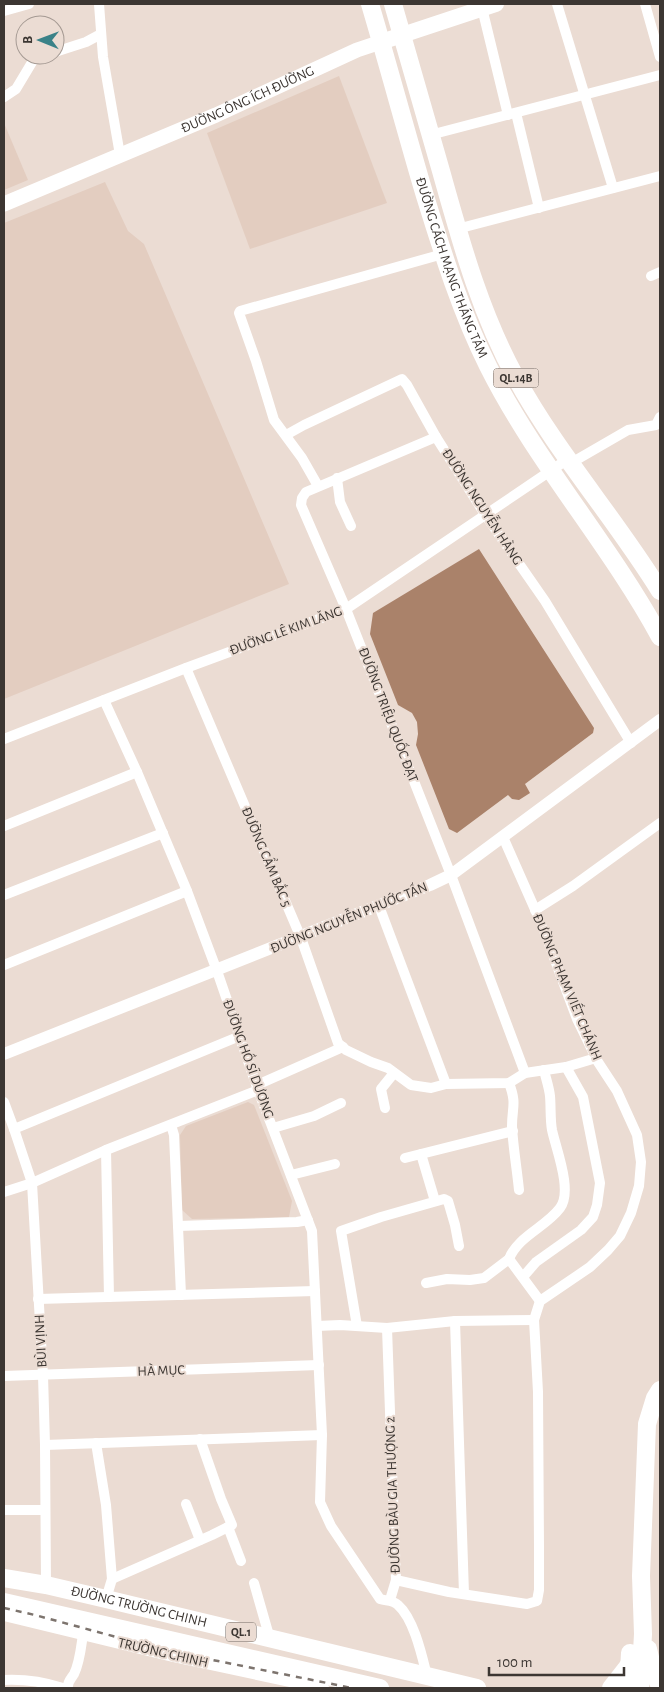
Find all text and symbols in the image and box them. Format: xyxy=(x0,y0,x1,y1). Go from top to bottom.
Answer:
north arrow xyxy=(15,15,65,65)
text: B xyxy=(21,36,35,44)
street label: ĐƯỜNG ÔNG ÍCH ĐƯỜNG xyxy=(179,64,316,136)
street label: ĐƯỜNG CÁCH MẠNG THÁNG TÁM xyxy=(413,176,490,360)
road number: QL.14B xyxy=(494,368,538,388)
street label: ĐƯỜNG NGUYỄN HÀNG xyxy=(439,444,528,568)
street label: ĐƯỜNG LÊ KIM LĂNG xyxy=(227,601,344,658)
street label: ĐƯỜNG TRIỆU QUỐC ĐẠT xyxy=(356,644,424,784)
street label: ĐƯỜNG CẨM BẮC 5 xyxy=(239,803,297,909)
street label: ĐƯỜNG NGUYỄN PHƯỚC TẤN xyxy=(267,876,430,956)
street label: ĐƯỜNG PHẠM VIẾT CHÁNH xyxy=(530,910,608,1062)
street label: ĐƯỜNG HỒ SĨ DƯƠNG xyxy=(220,996,280,1120)
street label: BÙI VỊNH xyxy=(30,1314,49,1368)
street label: HÀ MỤC xyxy=(137,1360,185,1379)
street label: ĐƯỜNG BÀU GIA THƯỢNG 2 xyxy=(380,1416,403,1574)
street label: ĐƯỜNG TRƯỜNG CHINH xyxy=(69,1584,208,1630)
road number: QL.1 xyxy=(226,1622,256,1641)
street label: TRƯỜNG CHINH xyxy=(116,1633,210,1670)
scale bar xyxy=(489,1644,624,1676)
text: 100 m xyxy=(497,1655,532,1670)

